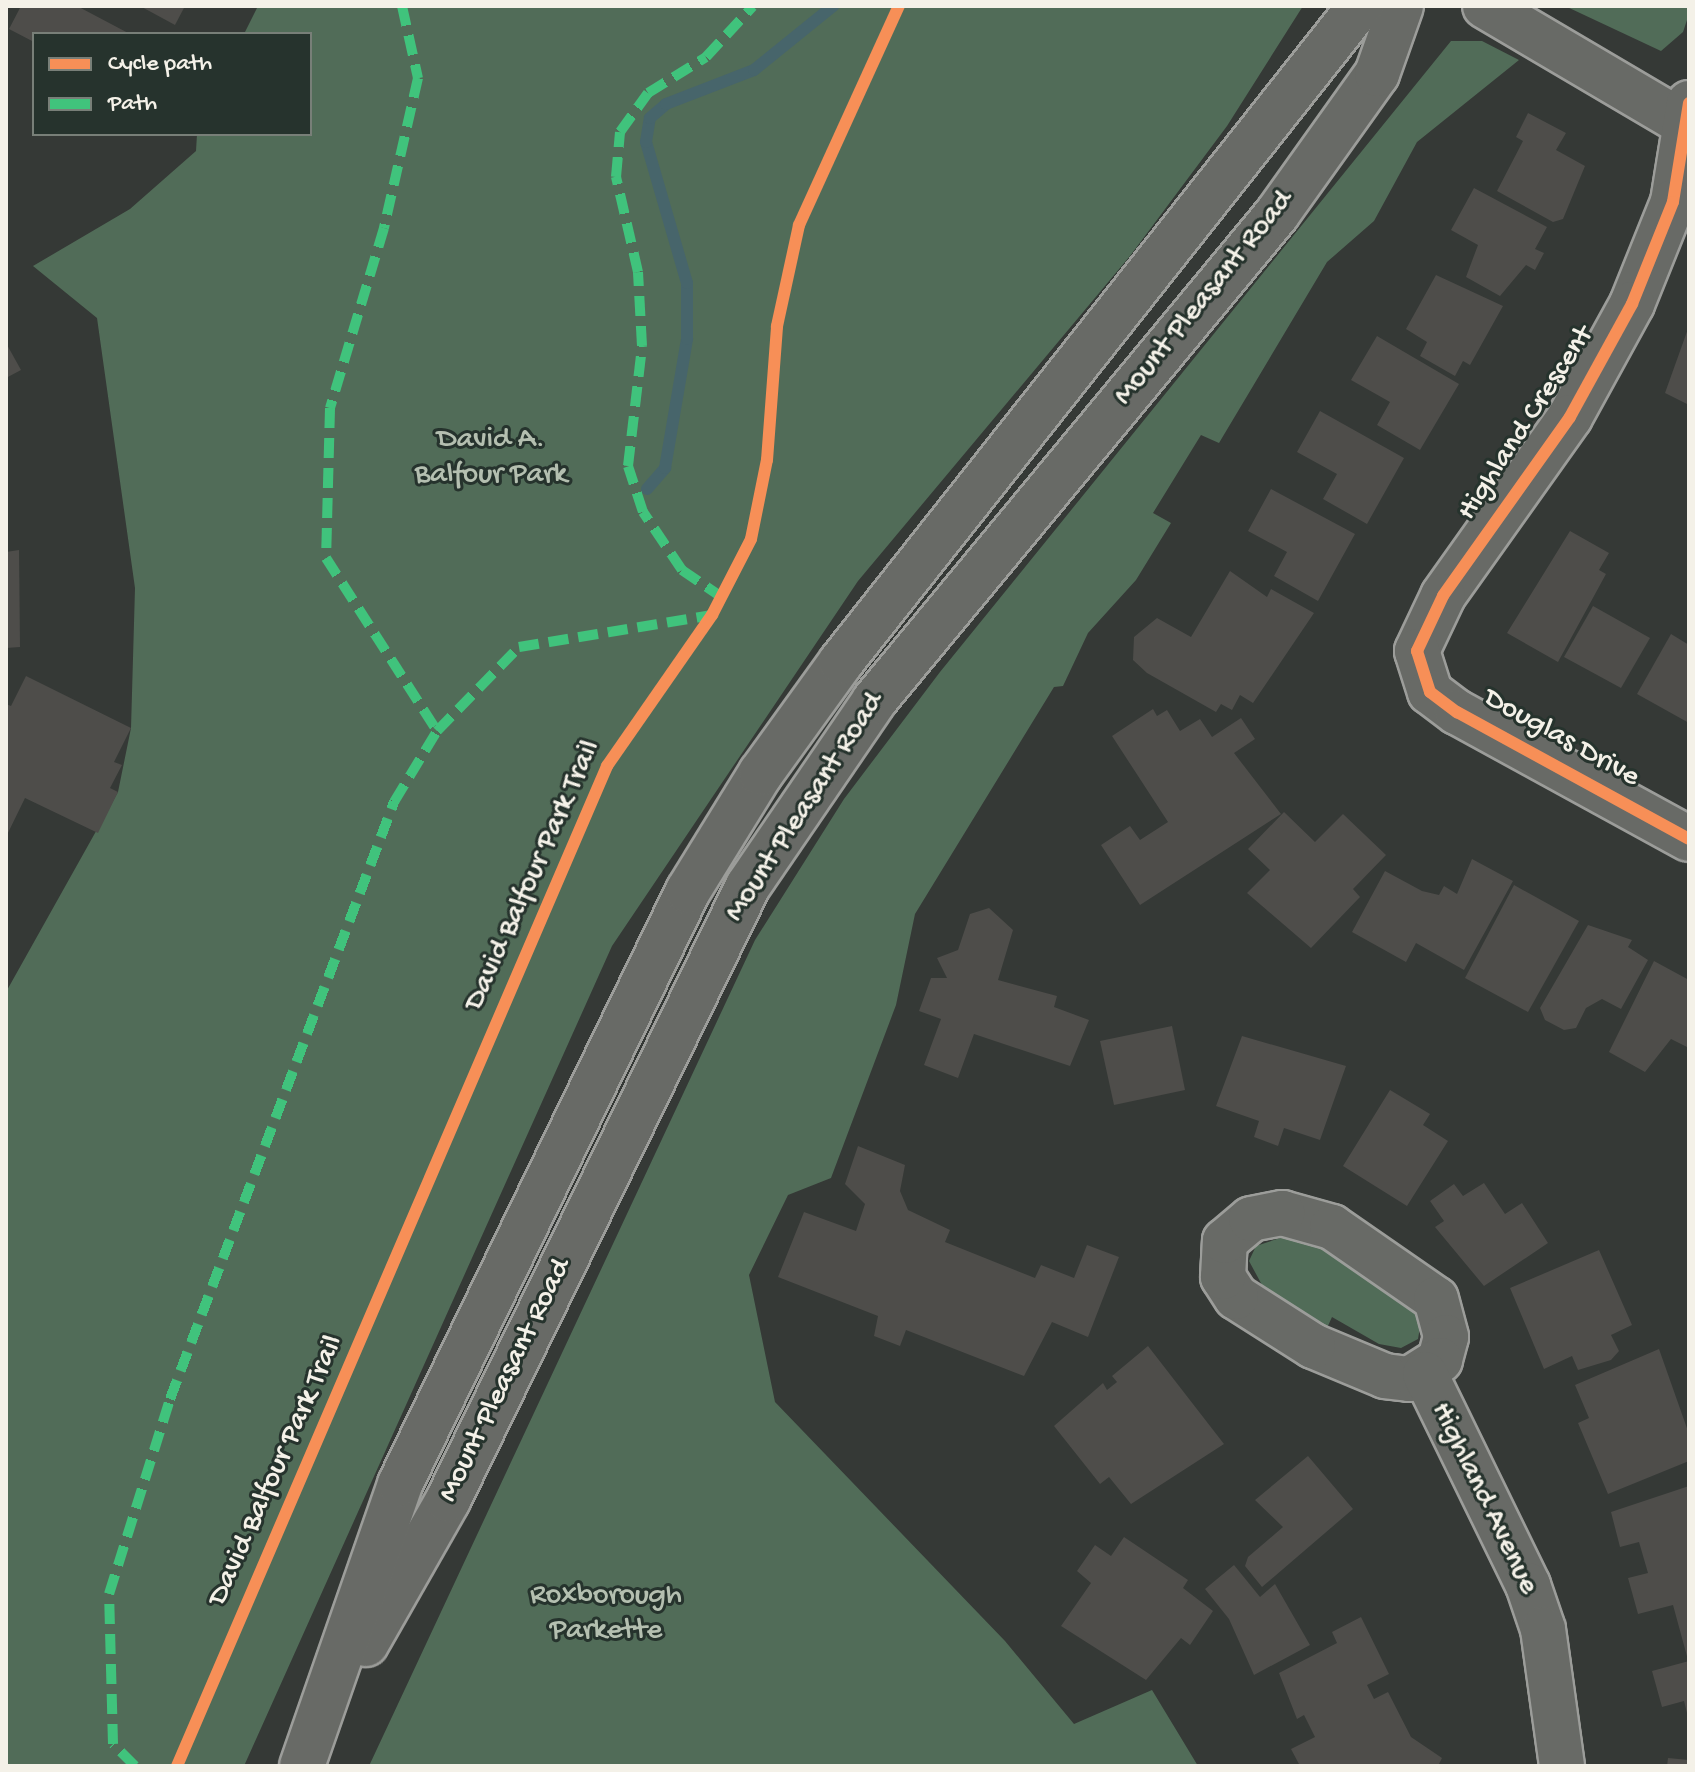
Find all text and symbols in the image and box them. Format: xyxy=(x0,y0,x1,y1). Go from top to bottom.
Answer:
legend xyxy=(32,32,312,136)
text: Cycle path xyxy=(108,50,212,79)
text: Path xyxy=(108,90,157,119)
street label: Mount Pleasant Road xyxy=(1107,184,1303,414)
street label: Highland Crescent xyxy=(1451,320,1603,528)
park label: David A. Balfour Park xyxy=(415,423,567,494)
street label: Douglas Drive xyxy=(1477,681,1645,797)
street label: Mount Pleasant Road xyxy=(718,687,894,929)
street label: David Balfour Park Trail xyxy=(458,735,610,1017)
street label: Mount Pleasant Road xyxy=(431,1253,581,1509)
street label: David Balfour Park Trail xyxy=(201,1330,353,1612)
street label: Highland Avenue xyxy=(1421,1397,1545,1601)
park label: Roxborough Parkette xyxy=(530,1579,682,1650)

